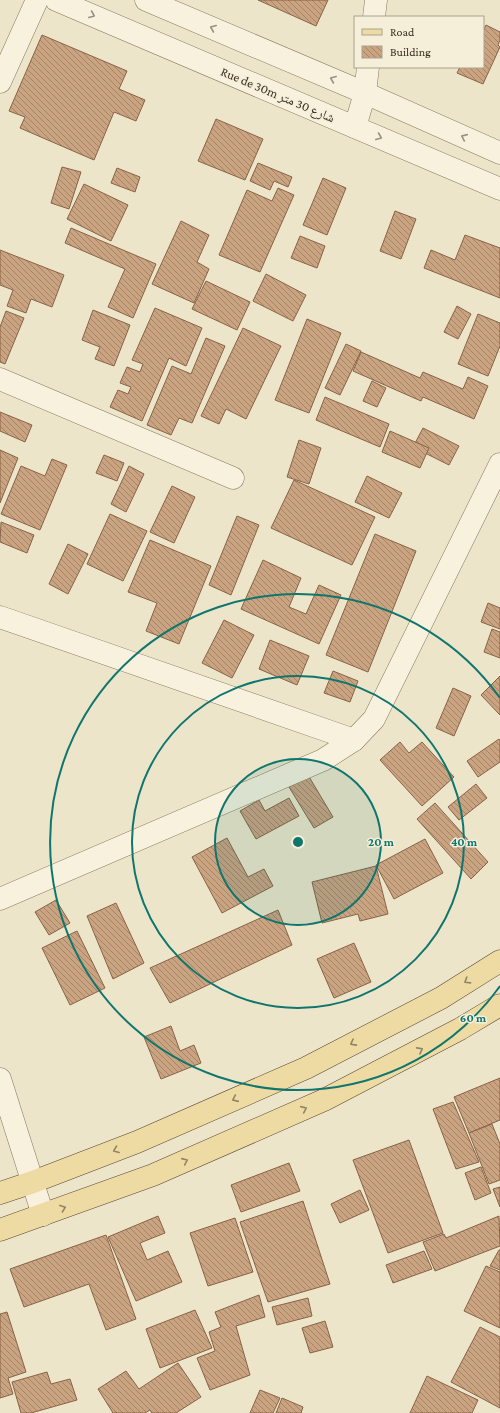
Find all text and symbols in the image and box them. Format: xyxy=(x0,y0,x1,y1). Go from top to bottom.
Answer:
one-way arrow xyxy=(87,10,95,18)
legend xyxy=(354,16,484,68)
one-way arrow xyxy=(210,25,217,33)
text: Road xyxy=(390,25,415,39)
text: Building xyxy=(390,45,431,59)
street label: Rue de 30m شارع 30 متر xyxy=(218,64,337,127)
one-way arrow xyxy=(329,76,337,84)
one-way arrow xyxy=(375,132,382,140)
one-way arrow xyxy=(461,134,468,142)
centre of rings xyxy=(291,835,305,849)
text: 20 m xyxy=(368,835,395,849)
text: 40 m xyxy=(451,835,478,849)
one-way arrow xyxy=(464,977,471,984)
text: 60 m xyxy=(460,1011,487,1025)
one-way arrow xyxy=(350,1039,357,1046)
one-way arrow xyxy=(415,1048,423,1055)
one-way arrow xyxy=(232,1094,240,1102)
one-way arrow xyxy=(299,1106,307,1114)
one-way arrow xyxy=(112,1145,119,1153)
one-way arrow xyxy=(181,1158,188,1166)
one-way arrow xyxy=(60,1204,67,1213)

